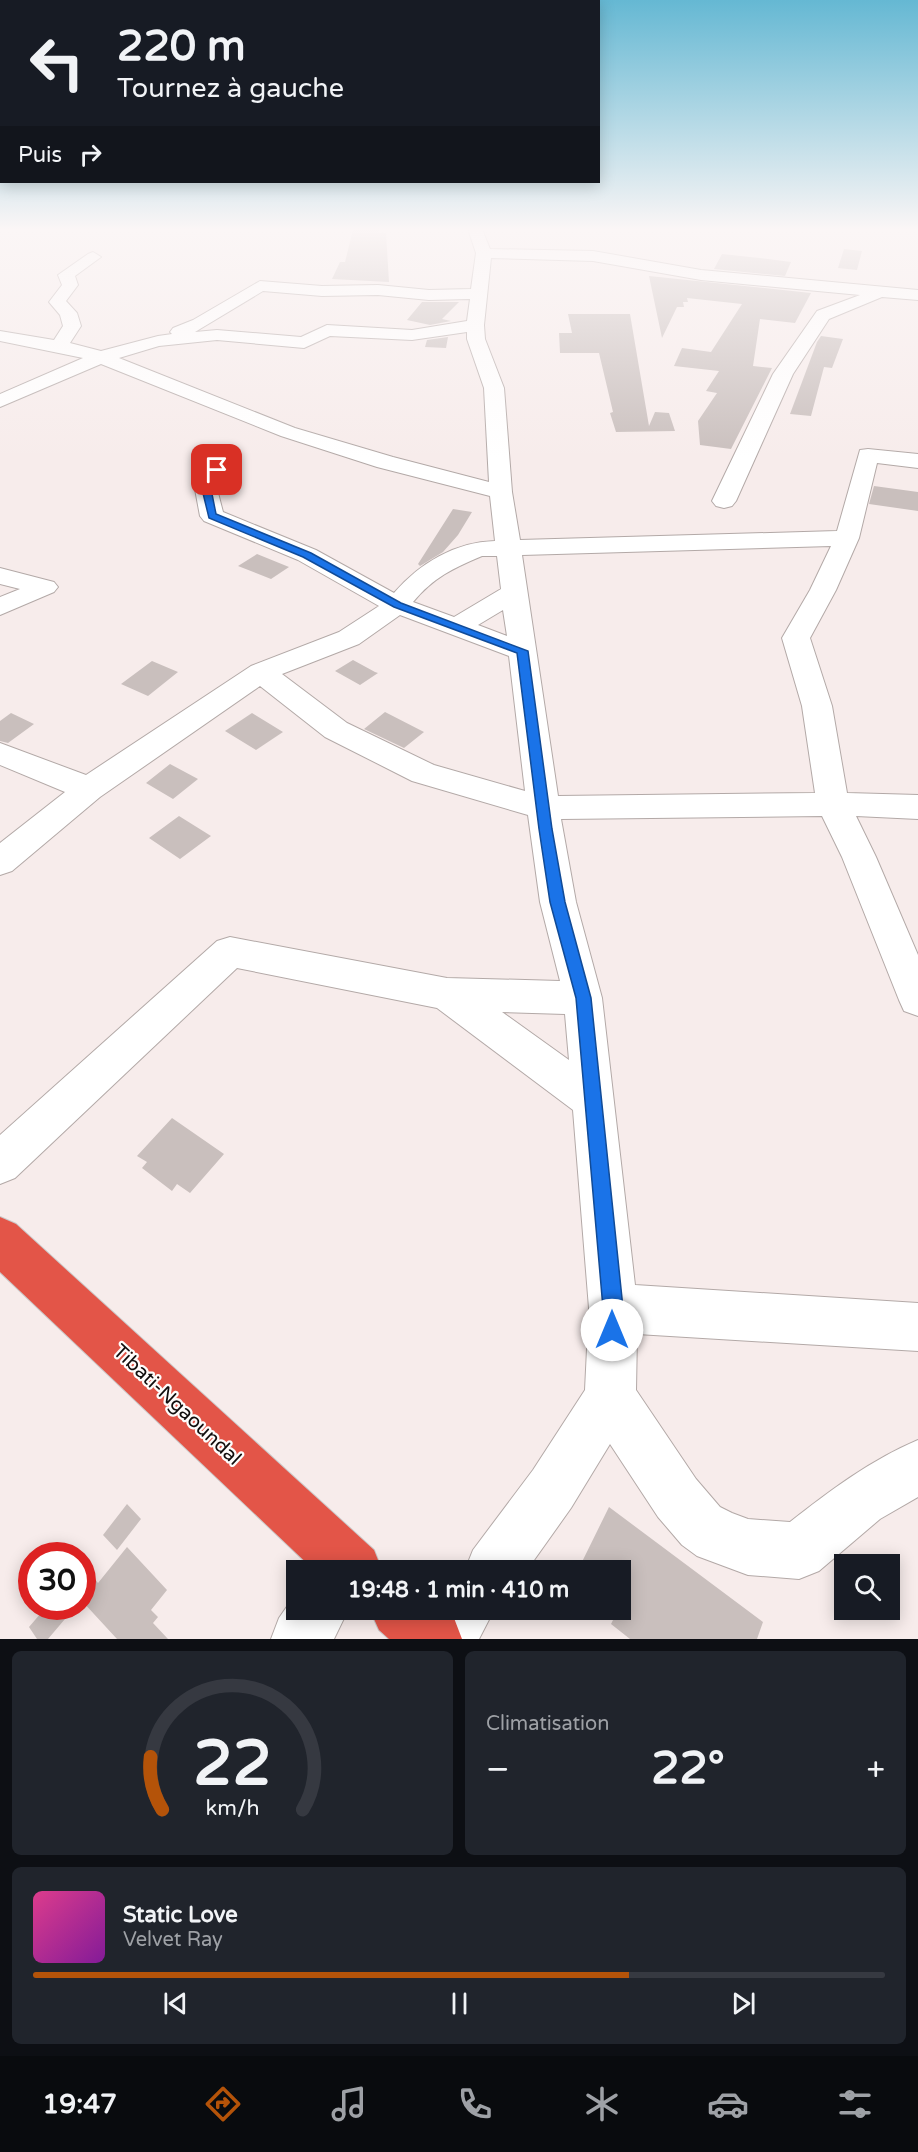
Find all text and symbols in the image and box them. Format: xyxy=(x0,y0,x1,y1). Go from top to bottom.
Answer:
text: 220 m xyxy=(117,21,246,72)
icon: left xyxy=(18,24,96,102)
text: Tournez à gauche xyxy=(117,72,344,105)
icon: right xyxy=(74,138,107,171)
text: Puis xyxy=(18,142,62,168)
pin xyxy=(191,444,242,495)
icon: arrive xyxy=(200,453,233,486)
position arrow xyxy=(580,1298,644,1362)
street label: Tibati-Ngaoundal xyxy=(108,1339,246,1471)
speed limit sign: 30 xyxy=(18,1542,96,1620)
map controls xyxy=(834,1554,900,1620)
button: search xyxy=(834,1554,900,1620)
text: 19:48 · 1 min · 410 m xyxy=(348,1577,569,1603)
text: Climatisation xyxy=(486,1712,609,1736)
text: 22 xyxy=(193,1727,272,1802)
text: 22° xyxy=(651,1742,725,1796)
text: − xyxy=(486,1750,510,1789)
text: + xyxy=(866,1750,885,1789)
text: km/h xyxy=(206,1795,259,1821)
text: Static Love xyxy=(123,1902,238,1928)
text: Velvet Ray xyxy=(123,1928,223,1952)
icon: previous xyxy=(159,1987,192,2020)
icon: pause xyxy=(443,1987,476,2020)
icon: next xyxy=(727,1987,760,2020)
icon: directions xyxy=(202,2083,244,2125)
icon: music xyxy=(328,2083,370,2125)
icon: phone xyxy=(454,2083,496,2125)
icon: climate xyxy=(581,2083,623,2125)
icon: car xyxy=(707,2083,749,2125)
icon: filters xyxy=(834,2083,876,2125)
text: 19:47 xyxy=(42,2088,117,2121)

